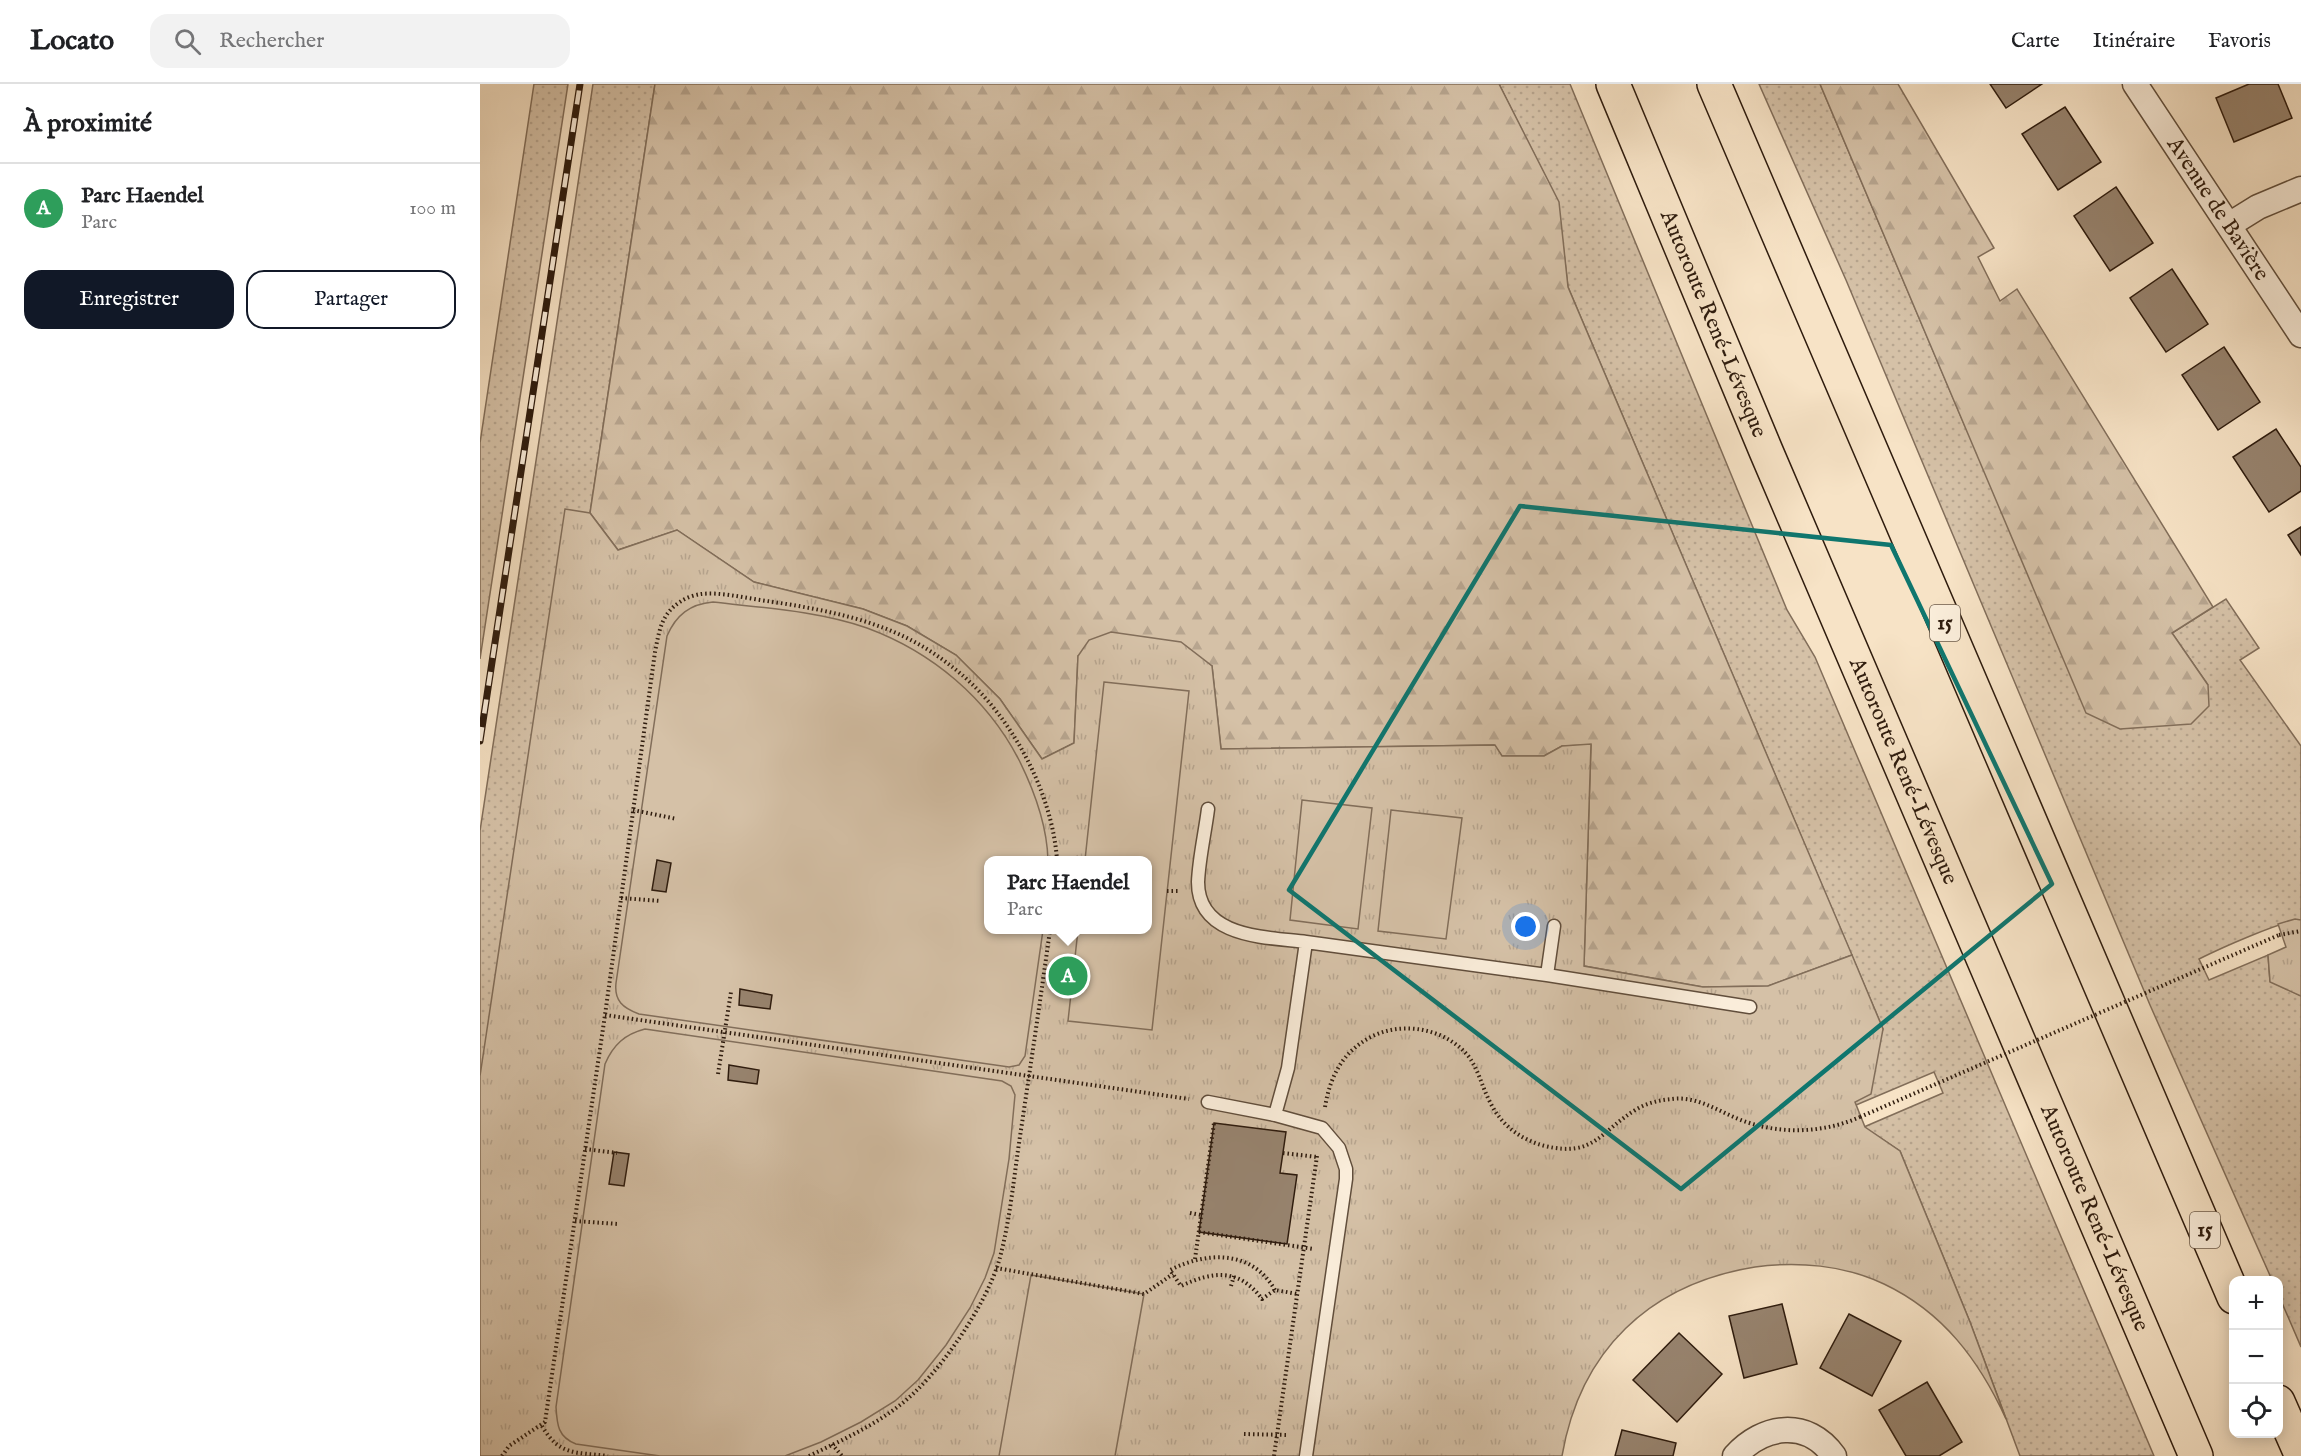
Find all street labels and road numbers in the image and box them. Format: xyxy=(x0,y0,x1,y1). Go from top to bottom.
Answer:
street label: Avenue de Bavière xyxy=(2160,131,2275,286)
street label: Autoroute René-Lévesque xyxy=(1653,205,1773,442)
road number: 15 xyxy=(1930,605,1960,641)
street label: Autoroute René-Lévesque xyxy=(1842,653,1964,889)
street label: Autoroute René-Lévesque xyxy=(2033,1100,2155,1336)
road number: 15 xyxy=(2190,1212,2220,1248)

